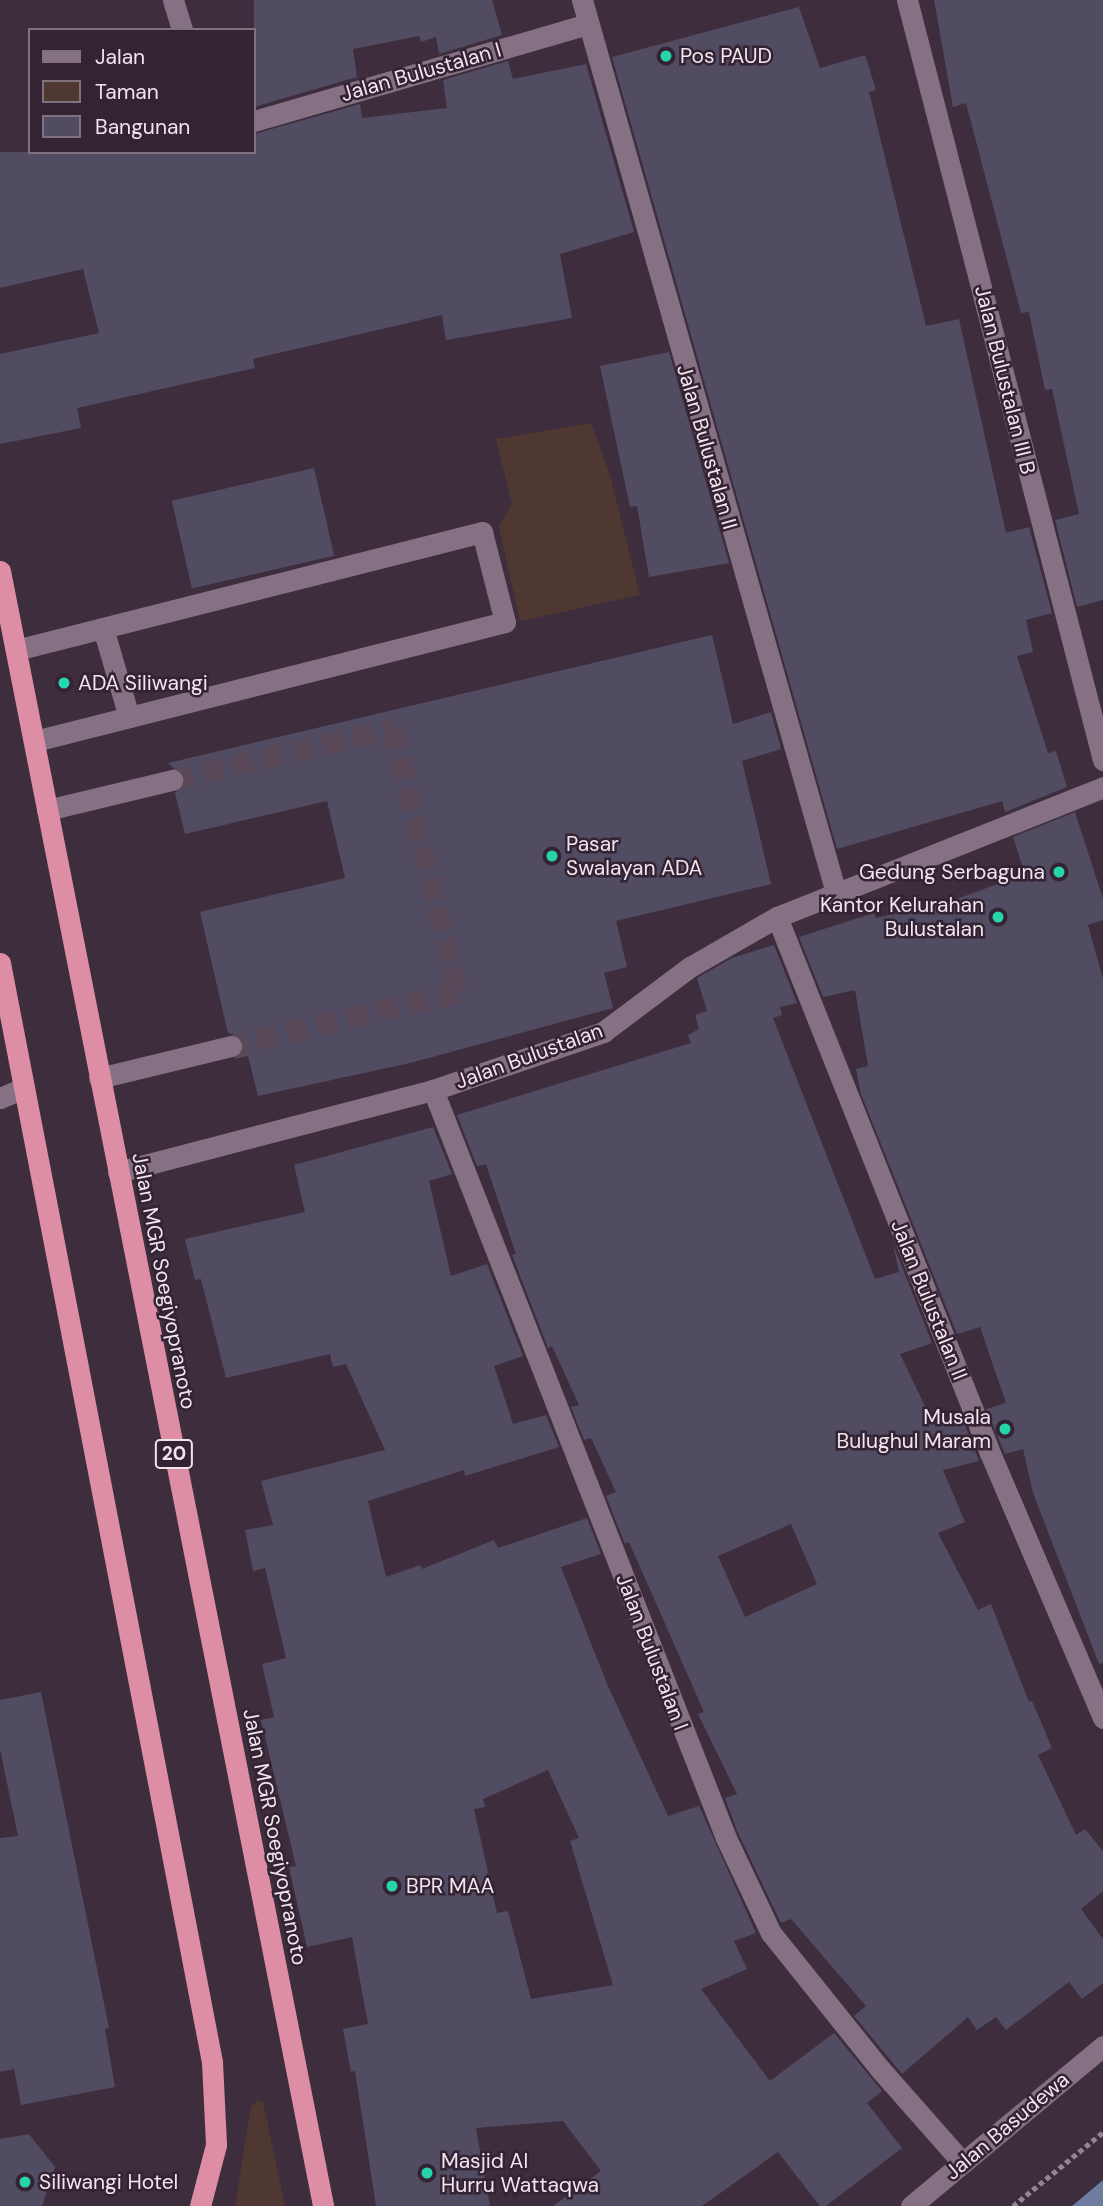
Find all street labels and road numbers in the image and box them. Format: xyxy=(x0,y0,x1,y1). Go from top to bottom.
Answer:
street label: Jalan Bulustalan I xyxy=(338,37,504,107)
street label: Jalan Bulustalan III B xyxy=(969,283,1041,477)
street label: Jalan Bulustalan II xyxy=(671,362,743,532)
street label: Jalan Bulustalan xyxy=(452,1018,606,1094)
street label: Jalan MGR Soegiyopranoto xyxy=(127,1151,201,1411)
street label: Jalan Bulustalan II xyxy=(885,1216,973,1384)
road number: 20 xyxy=(155,1438,193,1470)
street label: Jalan Bulustalan I xyxy=(611,1570,693,1734)
street label: Jalan MGR Soegiyopranoto xyxy=(238,1707,312,1967)
street label: Jalan Basudewa xyxy=(940,2067,1074,2185)

